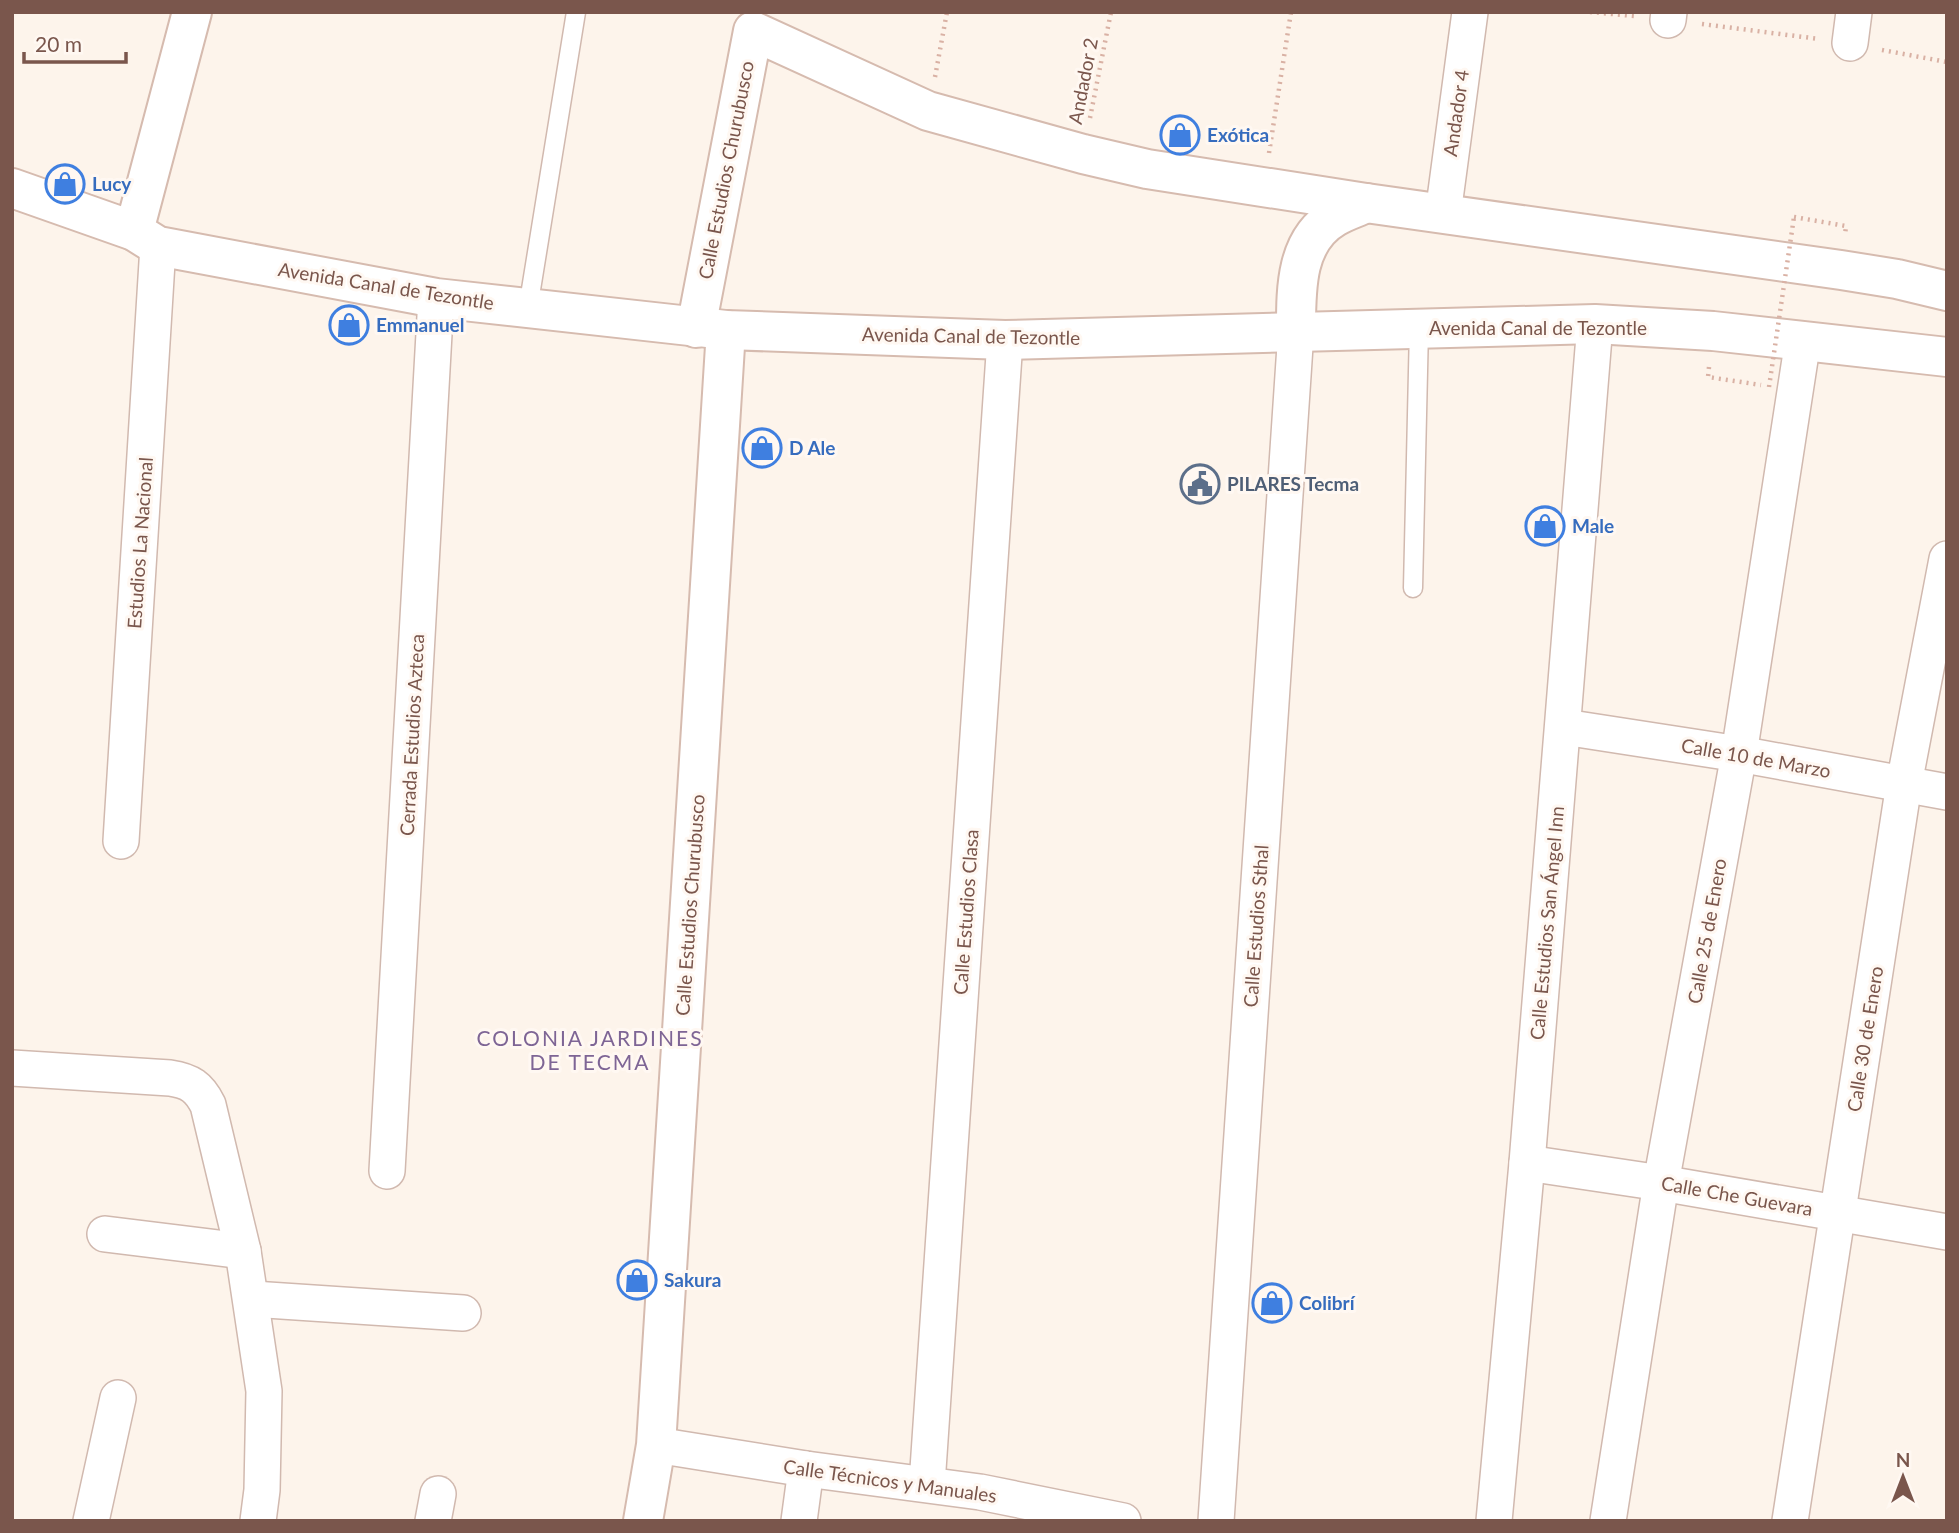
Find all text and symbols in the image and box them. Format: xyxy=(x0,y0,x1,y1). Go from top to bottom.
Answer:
scale bar xyxy=(24,21,126,65)
text: 20 m xyxy=(35,31,82,56)
street label: Andador 2 xyxy=(1063,36,1102,126)
street label: Calle Estudios Churubusco xyxy=(693,59,758,281)
street label: Andador 4 xyxy=(1438,68,1473,158)
shop icon: Exótica xyxy=(1159,114,1201,156)
place label: Exótica xyxy=(1207,123,1269,146)
shop icon: Lucy xyxy=(44,163,86,205)
place label: Lucy xyxy=(92,172,132,195)
street label: Avenida Canal de Tezontle xyxy=(277,257,496,314)
shop icon: Emmanuel xyxy=(328,304,370,346)
place label: Emmanuel xyxy=(376,313,464,336)
street label: Avenida Canal de Tezontle xyxy=(1429,316,1647,339)
street label: Avenida Canal de Tezontle xyxy=(862,322,1080,349)
shop icon: D Ale xyxy=(741,427,783,469)
place label: D Ale xyxy=(789,436,835,459)
street label: Estudios La Nacional xyxy=(122,456,157,630)
public building icon: PILARES Tecma xyxy=(1179,463,1221,505)
place label: PILARES Tecma xyxy=(1227,472,1359,495)
shop icon: Male xyxy=(1524,505,1566,547)
place label: Male xyxy=(1572,514,1614,537)
street label: Cerrada Estudios Azteca xyxy=(395,633,428,837)
street label: Calle 10 de Marzo xyxy=(1680,733,1833,782)
street label: Calle Estudios Churubusco xyxy=(670,793,709,1017)
street label: Calle Estudios San Ángel Inn xyxy=(1525,805,1568,1041)
street label: Calle Estudios Clasa xyxy=(948,828,983,995)
street label: Calle Estudios Sthal xyxy=(1238,844,1273,1008)
street label: Calle 25 de Enero xyxy=(1682,856,1731,1005)
street label: Calle 30 de Enero xyxy=(1842,964,1887,1113)
district label: COLONIA JARDINES DE TECMA xyxy=(476,1025,704,1074)
street label: Calle Che Guevara xyxy=(1659,1171,1815,1220)
shop icon: Sakura xyxy=(616,1259,658,1301)
place label: Sakura xyxy=(664,1268,721,1291)
shop icon: Colibrí xyxy=(1251,1282,1293,1324)
place label: Colibrí xyxy=(1299,1291,1356,1314)
north arrow xyxy=(1868,1442,1938,1512)
text: N xyxy=(1896,1448,1910,1471)
street label: Calle Técnicos y Manuales xyxy=(782,1454,998,1507)

